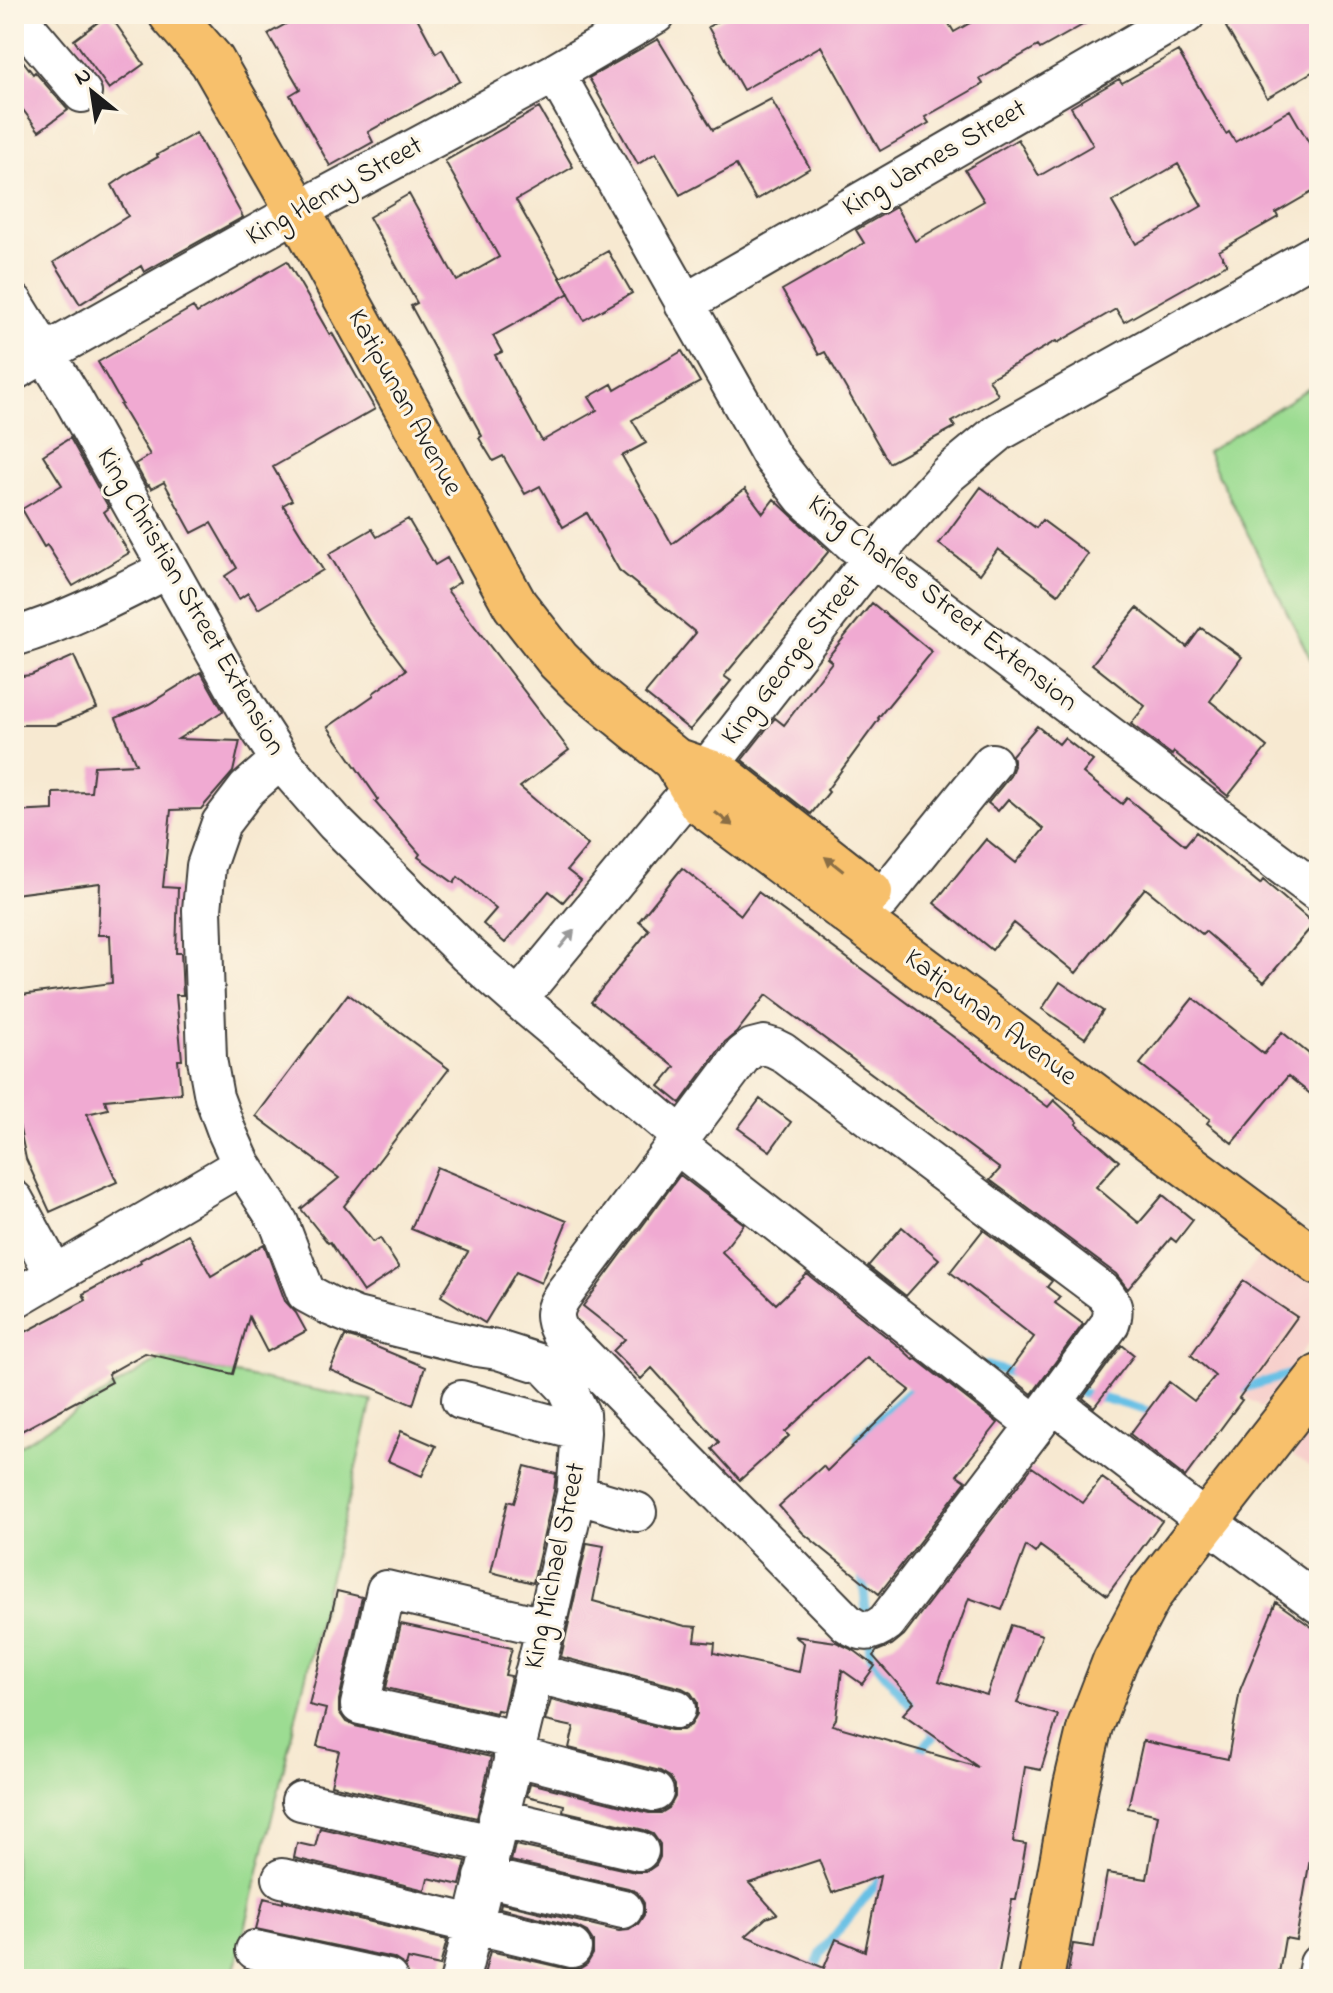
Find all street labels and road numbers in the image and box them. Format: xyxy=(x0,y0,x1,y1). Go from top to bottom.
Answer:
street label: King James Street xyxy=(835,90,1035,228)
street label: King Henry Street xyxy=(239,126,431,258)
street label: Katipunan Avenue xyxy=(336,302,473,504)
street label: King Christian Street Extension xyxy=(85,440,295,764)
street label: King Charles Street Extension xyxy=(798,485,1086,723)
street label: King George Street xyxy=(712,565,872,755)
street label: Katipunan Avenue xyxy=(895,939,1086,1097)
street label: King Michael Street xyxy=(514,1459,598,1673)

